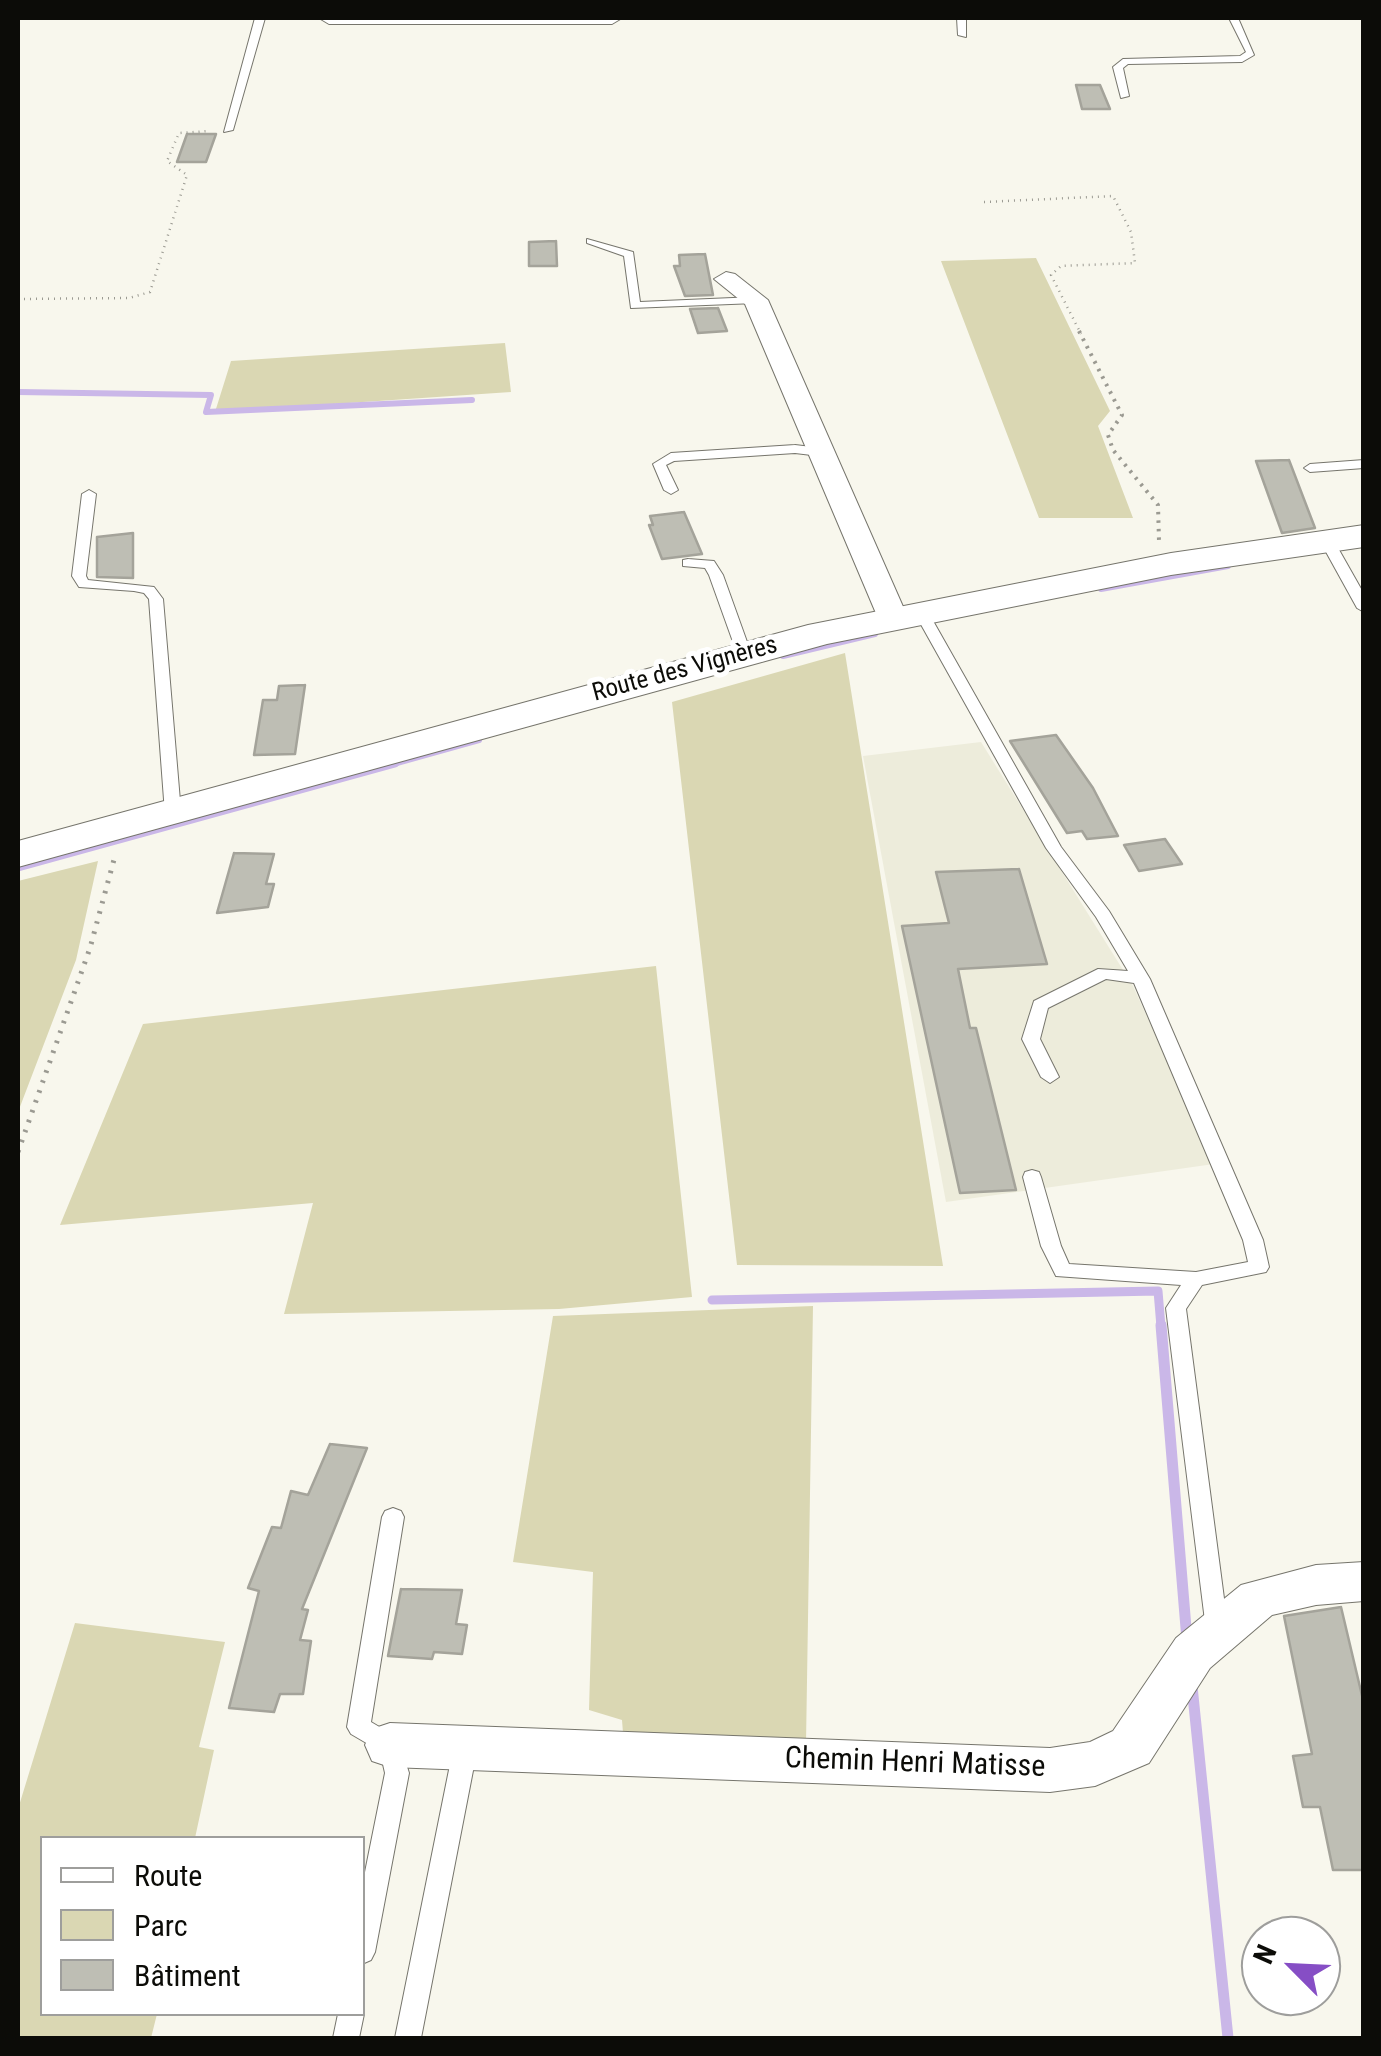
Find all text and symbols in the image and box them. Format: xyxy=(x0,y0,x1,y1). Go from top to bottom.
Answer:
street label: Route des Vignères xyxy=(589,631,781,709)
street label: Chemin Henri Matisse xyxy=(784,1741,1046,1787)
legend xyxy=(40,1836,365,2016)
text: Route xyxy=(134,1858,202,1893)
text: Parc xyxy=(134,1908,188,1943)
north arrow xyxy=(1241,1916,1341,2016)
text: N xyxy=(1246,1940,1284,1969)
text: Bâtiment xyxy=(134,1958,241,1993)

